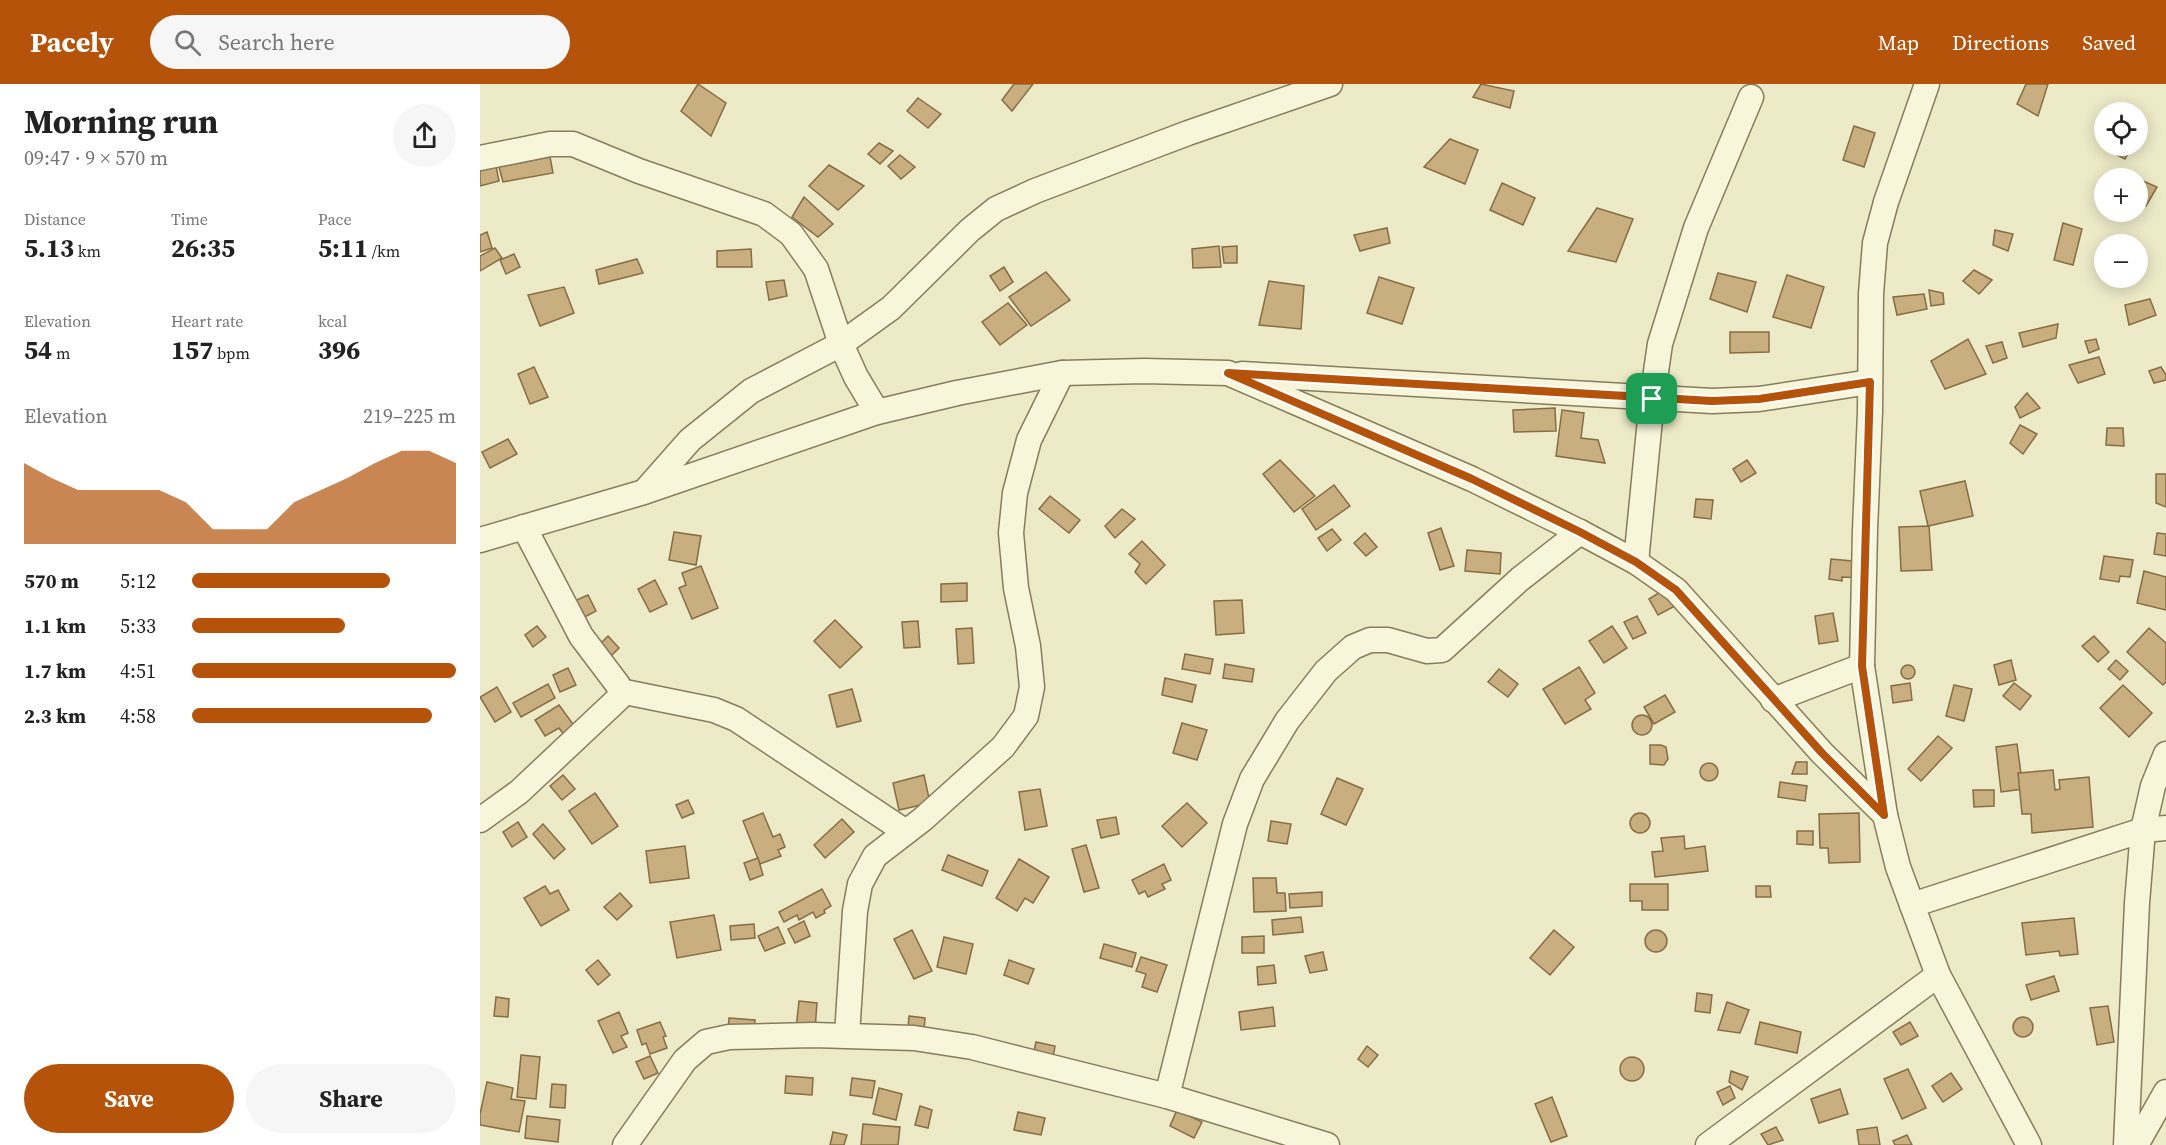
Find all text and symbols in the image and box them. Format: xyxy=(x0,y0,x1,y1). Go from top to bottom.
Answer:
search box xyxy=(150,15,570,69)
text: Pacely xyxy=(30,23,114,61)
icon: search xyxy=(171,26,204,59)
text: Search here xyxy=(219,27,335,57)
text: Map xyxy=(1878,28,1919,57)
text: Directions xyxy=(1952,28,2049,57)
text: Saved xyxy=(2082,28,2136,57)
text: Morning run xyxy=(24,99,218,144)
map controls xyxy=(2094,102,2148,288)
button: locate xyxy=(2094,102,2148,156)
button: share xyxy=(393,104,456,167)
text: 09:47 · 9 × 570 m xyxy=(24,144,168,172)
button: + xyxy=(2094,168,2148,222)
text: Distance xyxy=(24,208,86,230)
text: Time xyxy=(171,208,208,230)
text: Pace xyxy=(318,208,352,230)
text: 5.13 xyxy=(24,230,74,266)
text: 26:35 xyxy=(171,230,235,266)
text: 5:11 xyxy=(318,230,368,266)
button: − xyxy=(2094,234,2148,288)
text: km xyxy=(74,240,101,262)
text: /km xyxy=(368,240,400,262)
text: Elevation xyxy=(24,310,91,332)
text: Heart rate xyxy=(171,310,243,332)
text: kcal xyxy=(318,310,347,332)
text: 54 xyxy=(24,332,52,368)
text: 157 xyxy=(171,332,213,368)
text: 396 xyxy=(318,332,360,368)
text: m xyxy=(52,342,70,364)
text: bpm xyxy=(213,342,250,364)
pin xyxy=(1626,373,1677,424)
icon: arrive xyxy=(1635,382,1668,415)
text: Elevation xyxy=(24,402,108,430)
text: 219–225 m xyxy=(363,402,456,430)
text: 570 m xyxy=(24,567,79,595)
text: 5:12 xyxy=(120,567,156,595)
text: 1.1 km xyxy=(24,612,86,640)
text: 5:33 xyxy=(120,612,156,640)
text: 1.7 km xyxy=(24,657,86,685)
text: 4:51 xyxy=(120,657,156,685)
text: 2.3 km xyxy=(24,702,86,730)
text: 4:58 xyxy=(120,702,156,730)
button: Save xyxy=(24,1064,234,1133)
button: Share xyxy=(246,1064,456,1133)

